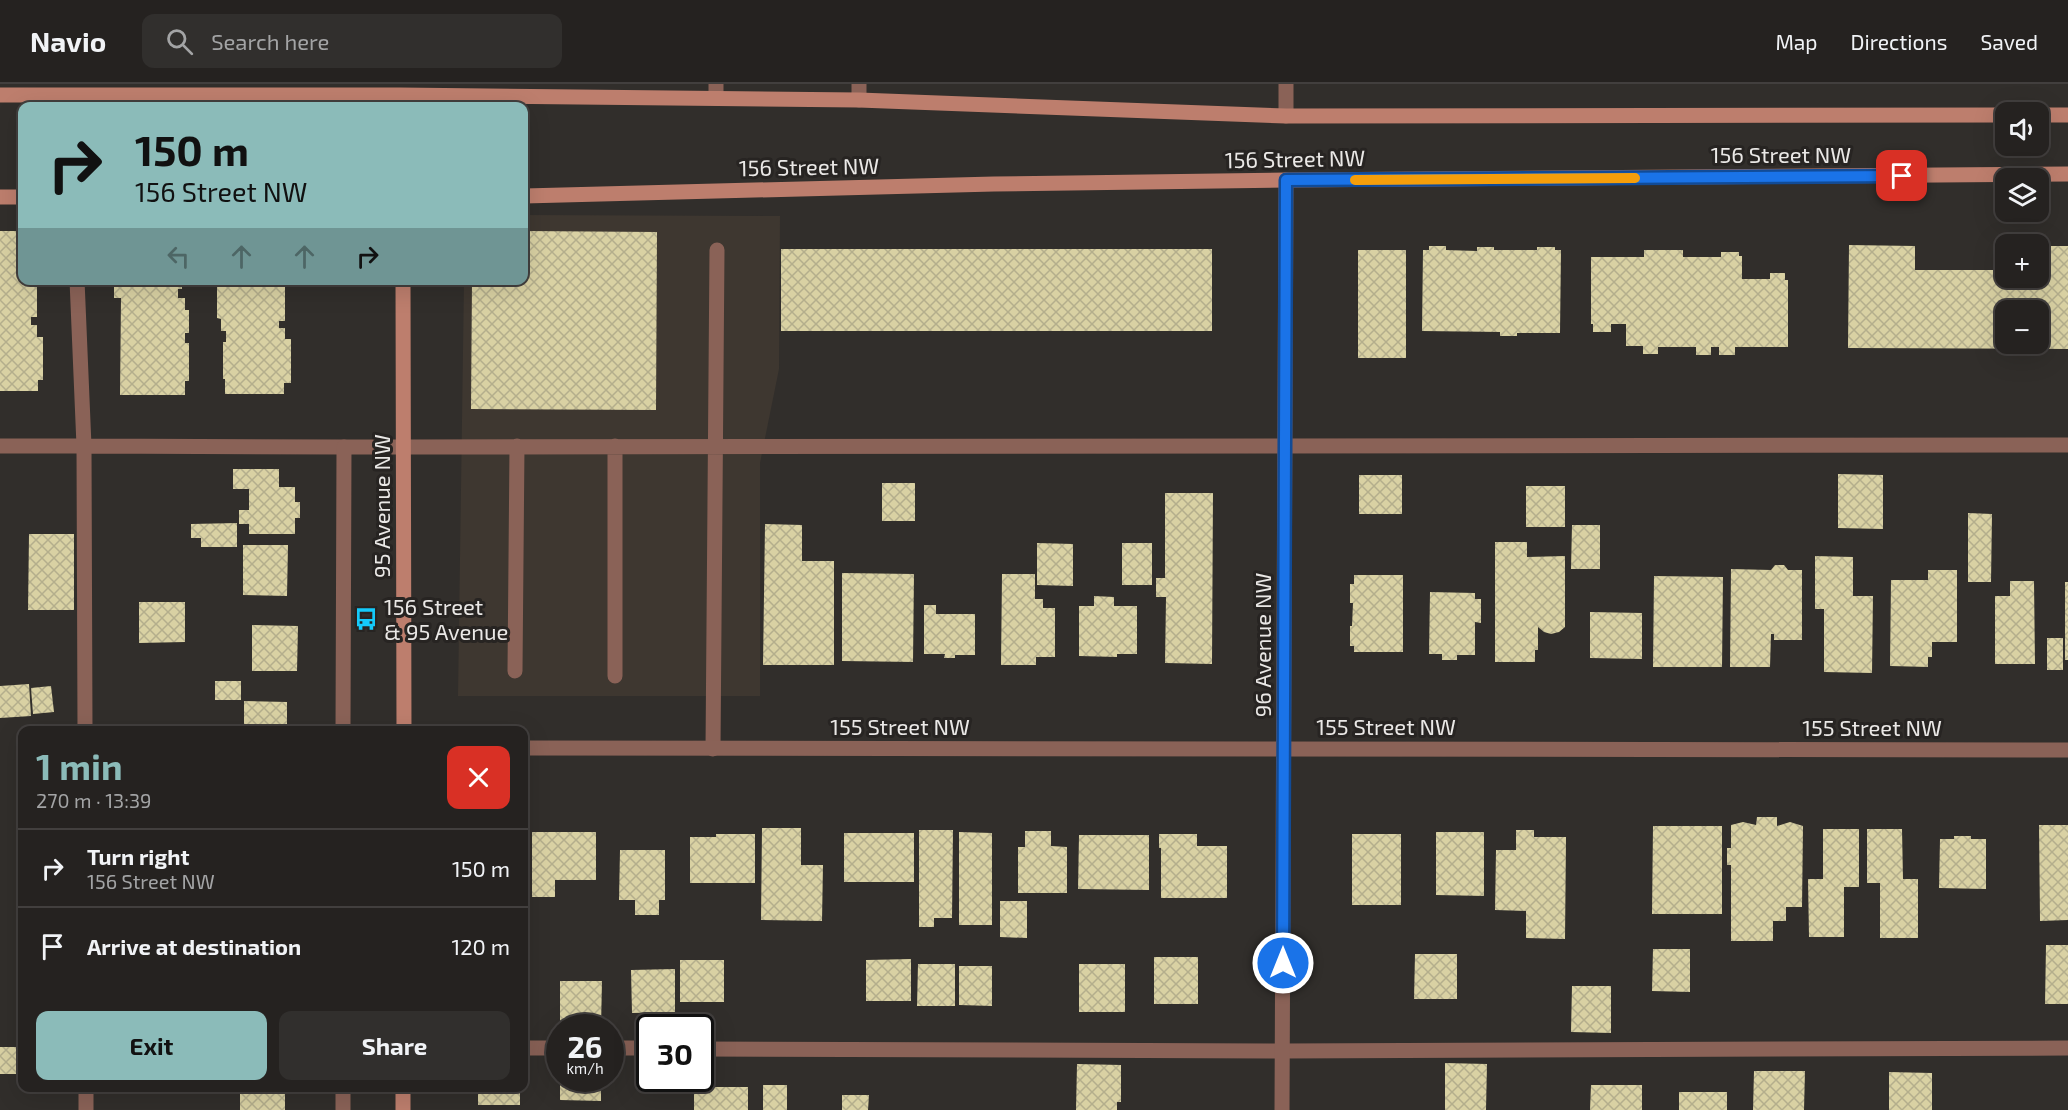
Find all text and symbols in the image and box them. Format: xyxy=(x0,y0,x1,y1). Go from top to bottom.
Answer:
search box xyxy=(142,14,562,68)
text: Navio xyxy=(30,24,106,58)
icon: search xyxy=(163,25,196,58)
text: Search here xyxy=(211,28,329,54)
text: Map xyxy=(1775,29,1818,54)
text: Directions xyxy=(1851,29,1947,54)
text: Saved xyxy=(1980,29,2038,54)
map controls xyxy=(1995,102,2049,354)
button: sound xyxy=(1995,102,2049,156)
text: 150 m xyxy=(135,124,249,174)
icon: right xyxy=(36,126,114,204)
street label: 156 Street NW xyxy=(1711,141,1851,167)
street label: 156 Street NW xyxy=(1225,144,1366,172)
pin xyxy=(1876,150,1927,201)
street label: 156 Street NW xyxy=(739,152,880,180)
icon: arrive xyxy=(1885,159,1918,192)
button: layers xyxy=(1995,168,2049,222)
text: 156 Street NW xyxy=(135,175,307,207)
button: + xyxy=(1995,234,2049,288)
icon: left xyxy=(162,240,195,273)
icon: ahead xyxy=(225,240,258,273)
icon: ahead xyxy=(288,240,321,273)
icon: right xyxy=(351,240,384,273)
button: − xyxy=(1995,300,2049,354)
street label: 95 Avenue NW xyxy=(368,434,394,578)
street label: 96 Avenue NW xyxy=(1249,573,1275,717)
place label: 156 Street & 95 Avenue xyxy=(384,593,508,644)
bus stop icon: 156 Street & 95 Avenue xyxy=(353,606,379,632)
street label: 155 Street NW xyxy=(830,713,970,739)
street label: 155 Street NW xyxy=(1316,713,1456,739)
street label: 155 Street NW xyxy=(1802,714,1942,740)
text: 1 min xyxy=(36,744,123,787)
button: close xyxy=(447,746,510,809)
text: 270 m · 13:39 xyxy=(36,788,152,812)
text: Turn right xyxy=(87,843,189,869)
icon: right xyxy=(36,852,69,885)
text: 150 m xyxy=(452,855,510,881)
text: 156 Street NW xyxy=(87,869,215,893)
icon: arrive xyxy=(36,930,69,963)
position arrow xyxy=(1251,931,1315,995)
text: Arrive at destination xyxy=(87,933,301,959)
text: 120 m xyxy=(451,933,510,959)
button: Exit xyxy=(36,1011,267,1080)
button: Share xyxy=(279,1011,510,1080)
speed limit sign: 30 xyxy=(636,1014,714,1092)
text: 26 xyxy=(567,1028,603,1064)
text: km/h xyxy=(566,1059,604,1077)

